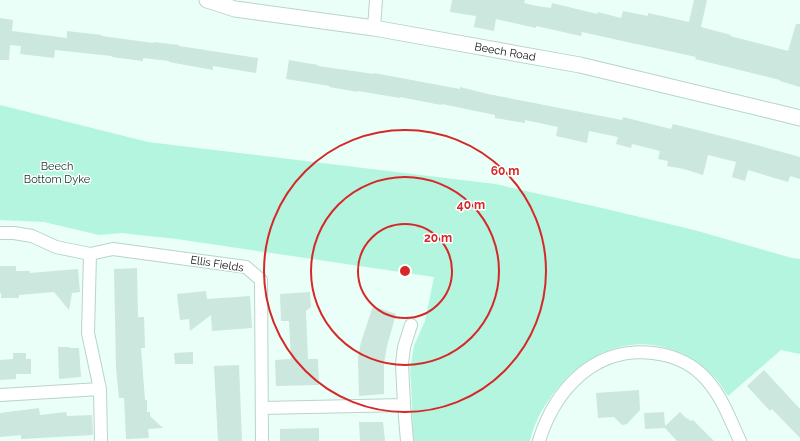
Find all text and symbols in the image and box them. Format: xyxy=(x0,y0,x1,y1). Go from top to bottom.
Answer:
street label: Beech Road xyxy=(473,40,537,64)
park label: Beech Bottom Dyke xyxy=(24,160,91,186)
text: 60 m xyxy=(491,164,519,178)
text: 40 m xyxy=(457,198,485,212)
text: 20 m xyxy=(424,231,452,245)
street label: Ellis Fields xyxy=(189,253,245,275)
centre of rings xyxy=(398,264,412,278)

